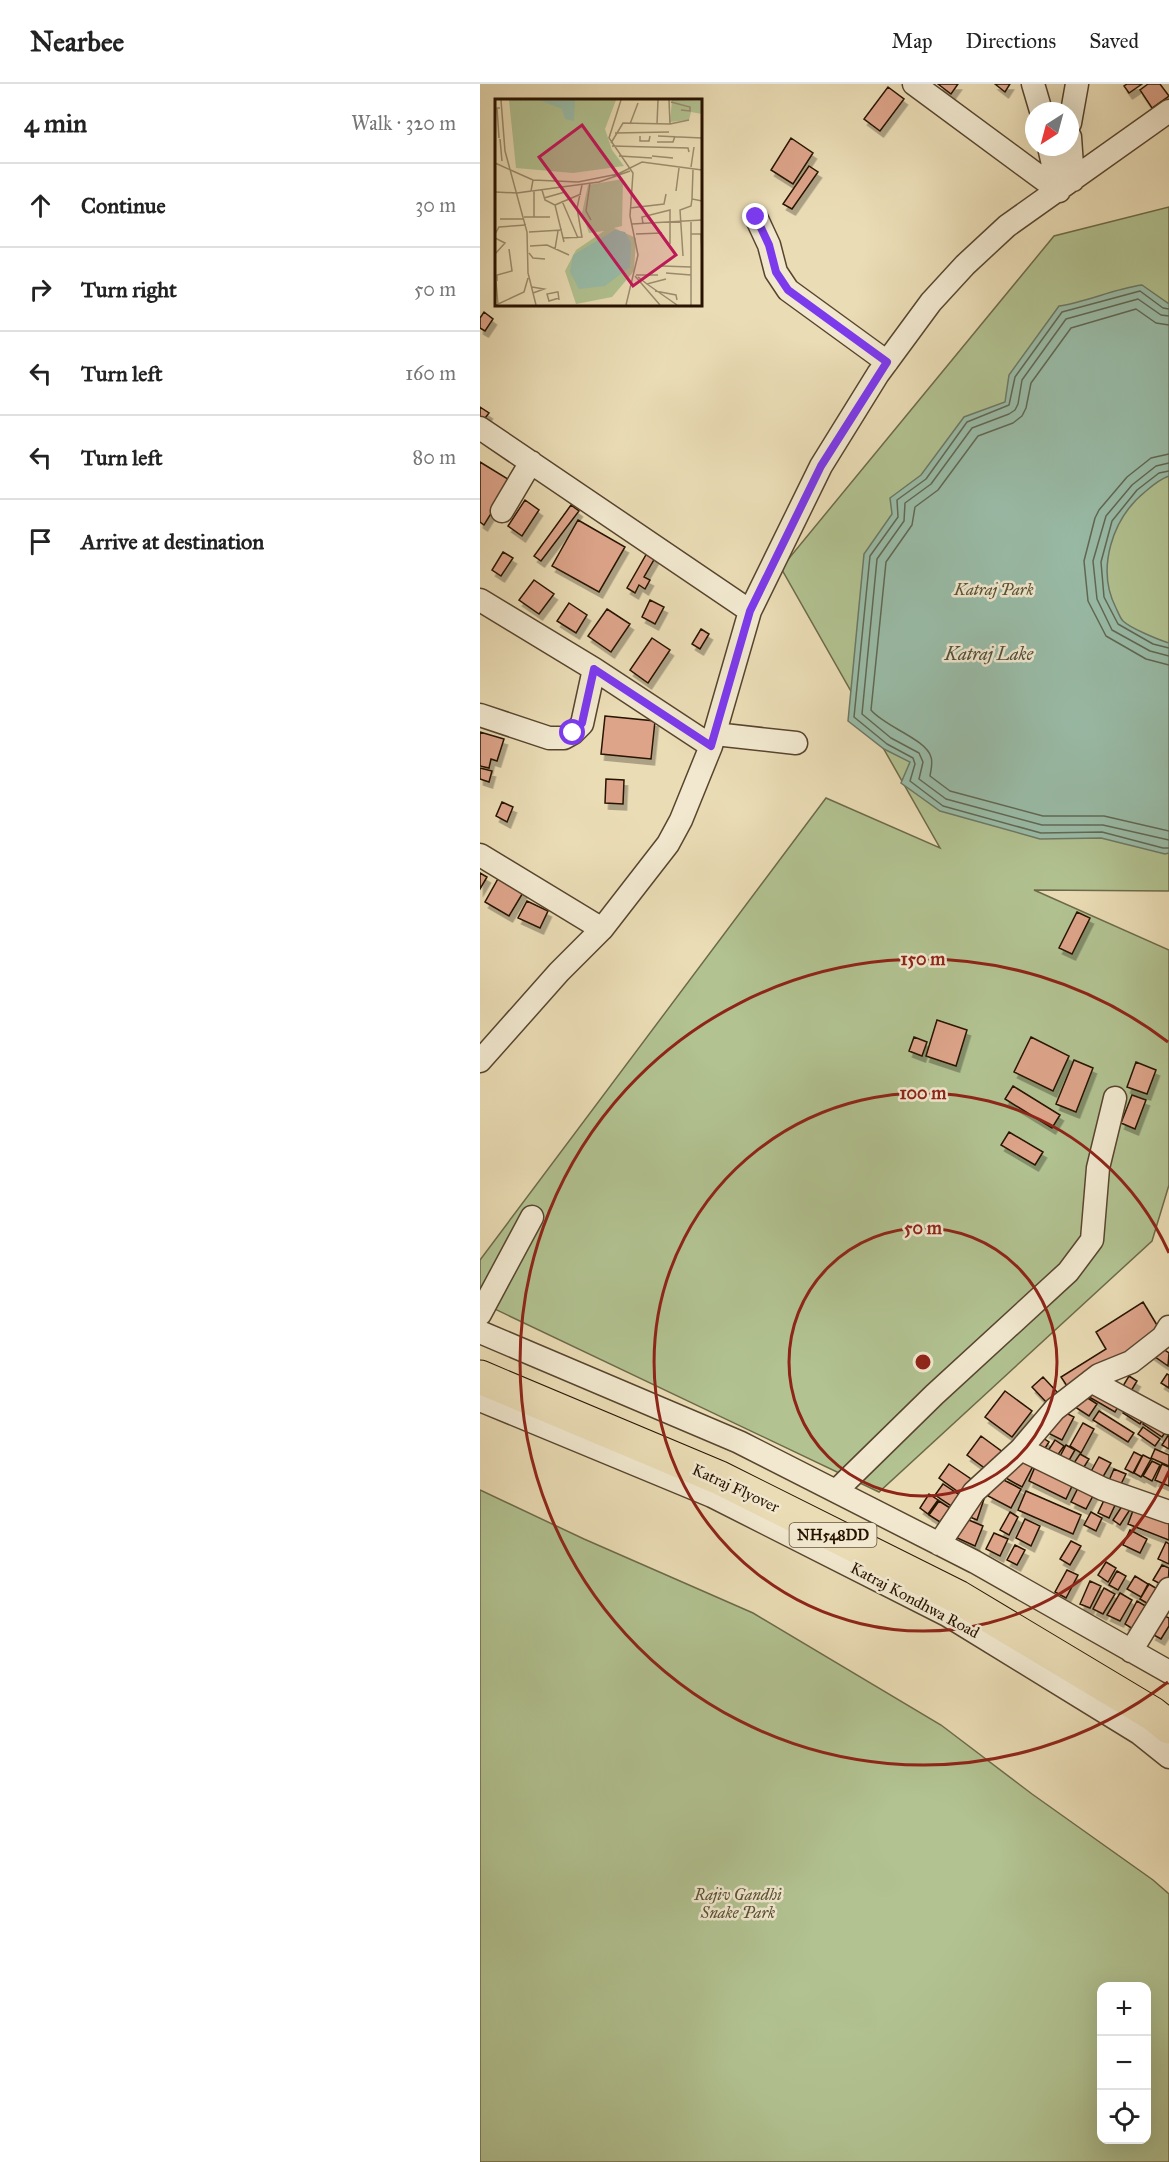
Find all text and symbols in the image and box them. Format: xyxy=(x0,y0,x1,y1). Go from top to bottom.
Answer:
text: Nearbee xyxy=(30,24,124,59)
text: Map xyxy=(892,28,933,54)
text: Directions xyxy=(966,28,1056,54)
text: Saved xyxy=(1089,28,1139,54)
inset map xyxy=(495,99,702,306)
north arrow xyxy=(1025,102,1079,156)
text: 4 min xyxy=(24,107,87,139)
text: Walk · 320 m xyxy=(351,111,456,135)
icon: ahead xyxy=(24,189,57,222)
text: Continue xyxy=(81,192,166,219)
text: 30 m xyxy=(415,193,456,217)
route end xyxy=(742,203,768,229)
icon: right xyxy=(24,273,57,306)
text: Turn right xyxy=(81,276,177,303)
text: 50 m xyxy=(414,277,456,301)
icon: left xyxy=(24,357,57,390)
text: Turn left xyxy=(81,360,163,387)
text: 160 m xyxy=(405,361,456,385)
icon: left xyxy=(24,441,57,474)
text: Turn left xyxy=(81,444,163,471)
text: 80 m xyxy=(413,445,456,469)
icon: arrive xyxy=(24,525,57,558)
text: Arrive at destination xyxy=(81,528,264,555)
park label: Katraj Park xyxy=(953,580,1034,600)
water label: Katraj Lake xyxy=(944,643,1034,665)
route start xyxy=(559,719,585,745)
text: 150 m xyxy=(901,948,946,970)
text: 100 m xyxy=(900,1082,947,1104)
text: 50 m xyxy=(904,1217,943,1239)
centre of rings xyxy=(913,1352,933,1372)
street label: Katraj Flyover xyxy=(689,1460,783,1516)
road number: NH548DD xyxy=(790,1523,877,1547)
street label: Katraj Kondhwa Road xyxy=(847,1558,983,1642)
park label: Rajiv Gandhi Snake Park xyxy=(693,1885,782,1922)
map controls xyxy=(1097,1982,1151,2144)
button: + xyxy=(1097,1982,1151,2036)
button: − xyxy=(1097,2036,1151,2090)
button: locate xyxy=(1097,2090,1151,2144)

